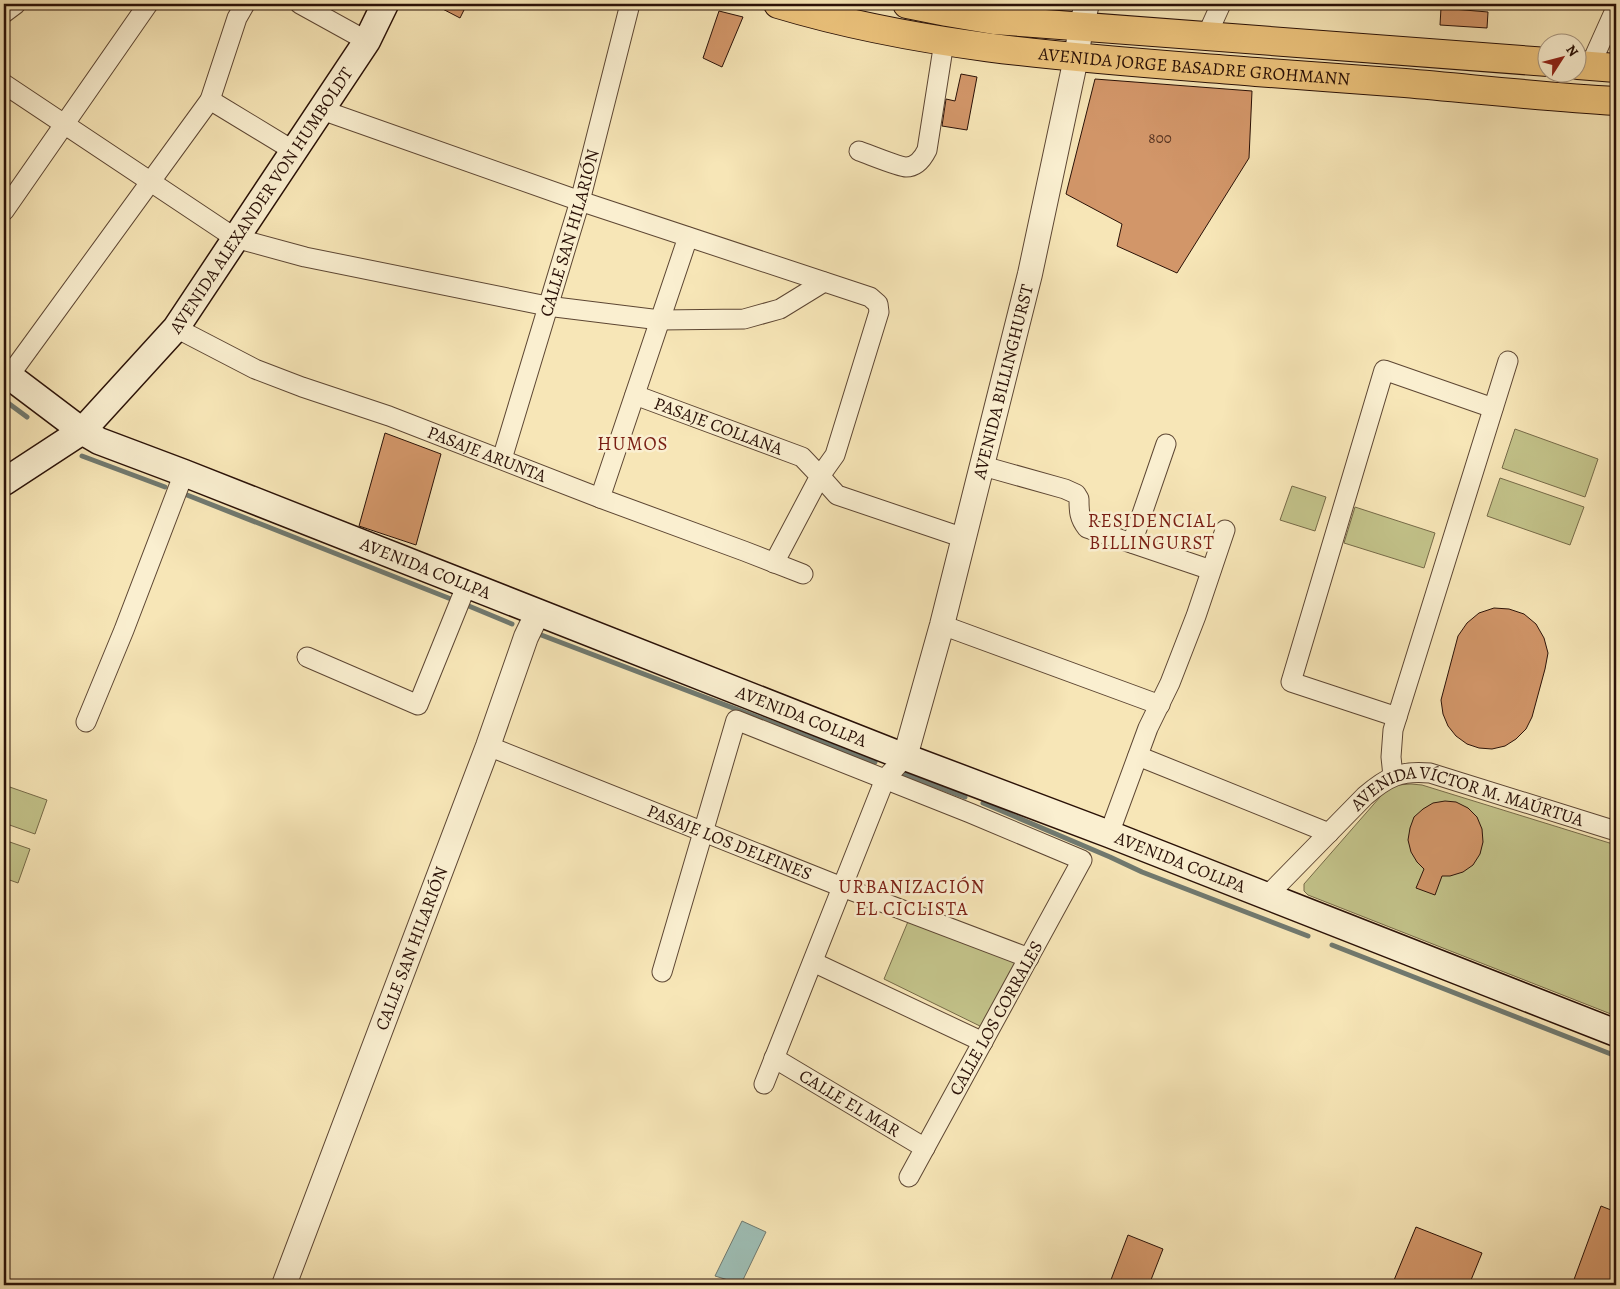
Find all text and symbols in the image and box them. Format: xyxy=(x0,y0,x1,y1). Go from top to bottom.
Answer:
north arrow xyxy=(1538,32,1588,82)
street label: AVENIDA JORGE BASADRE GROHMANN xyxy=(1036,41,1351,91)
text: N xyxy=(1561,41,1583,60)
street label: AVENIDA ALEXANDER VON HUMBOLDT xyxy=(163,62,358,339)
house number: 800 xyxy=(1148,128,1172,148)
street label: CALLE SAN HILARIÓN xyxy=(534,147,605,319)
street label: AVENIDA BILLINGHURST xyxy=(967,282,1039,482)
street label: PASAJE COLLANA xyxy=(651,391,787,461)
street label: PASAJE ARUNTA xyxy=(424,420,550,488)
district label: HUMOS xyxy=(597,431,669,457)
district label: RESIDENCIAL BILLINGURST xyxy=(1088,508,1216,556)
street label: AVENIDA COLLPA xyxy=(356,531,495,605)
street label: AVENIDA COLLPA xyxy=(732,679,871,753)
text: AVENIDA VÍCTOR M. MAÚRTUA xyxy=(1344,760,1587,832)
street label: PASAJE LOS DELFINES xyxy=(644,799,815,886)
street label: AVENIDA VÍCTOR M. MAÚRTUA xyxy=(1346,803,1594,833)
street label: AVENIDA COLLPA xyxy=(1111,825,1250,899)
street label: CALLE SAN HILARIÓN xyxy=(370,863,453,1034)
district label: URBANIZACIÓN EL CICLISTA xyxy=(839,874,985,922)
street label: CALLE LOS CORRALES xyxy=(944,936,1048,1100)
street label: CALLE EL MAR xyxy=(795,1064,905,1142)

